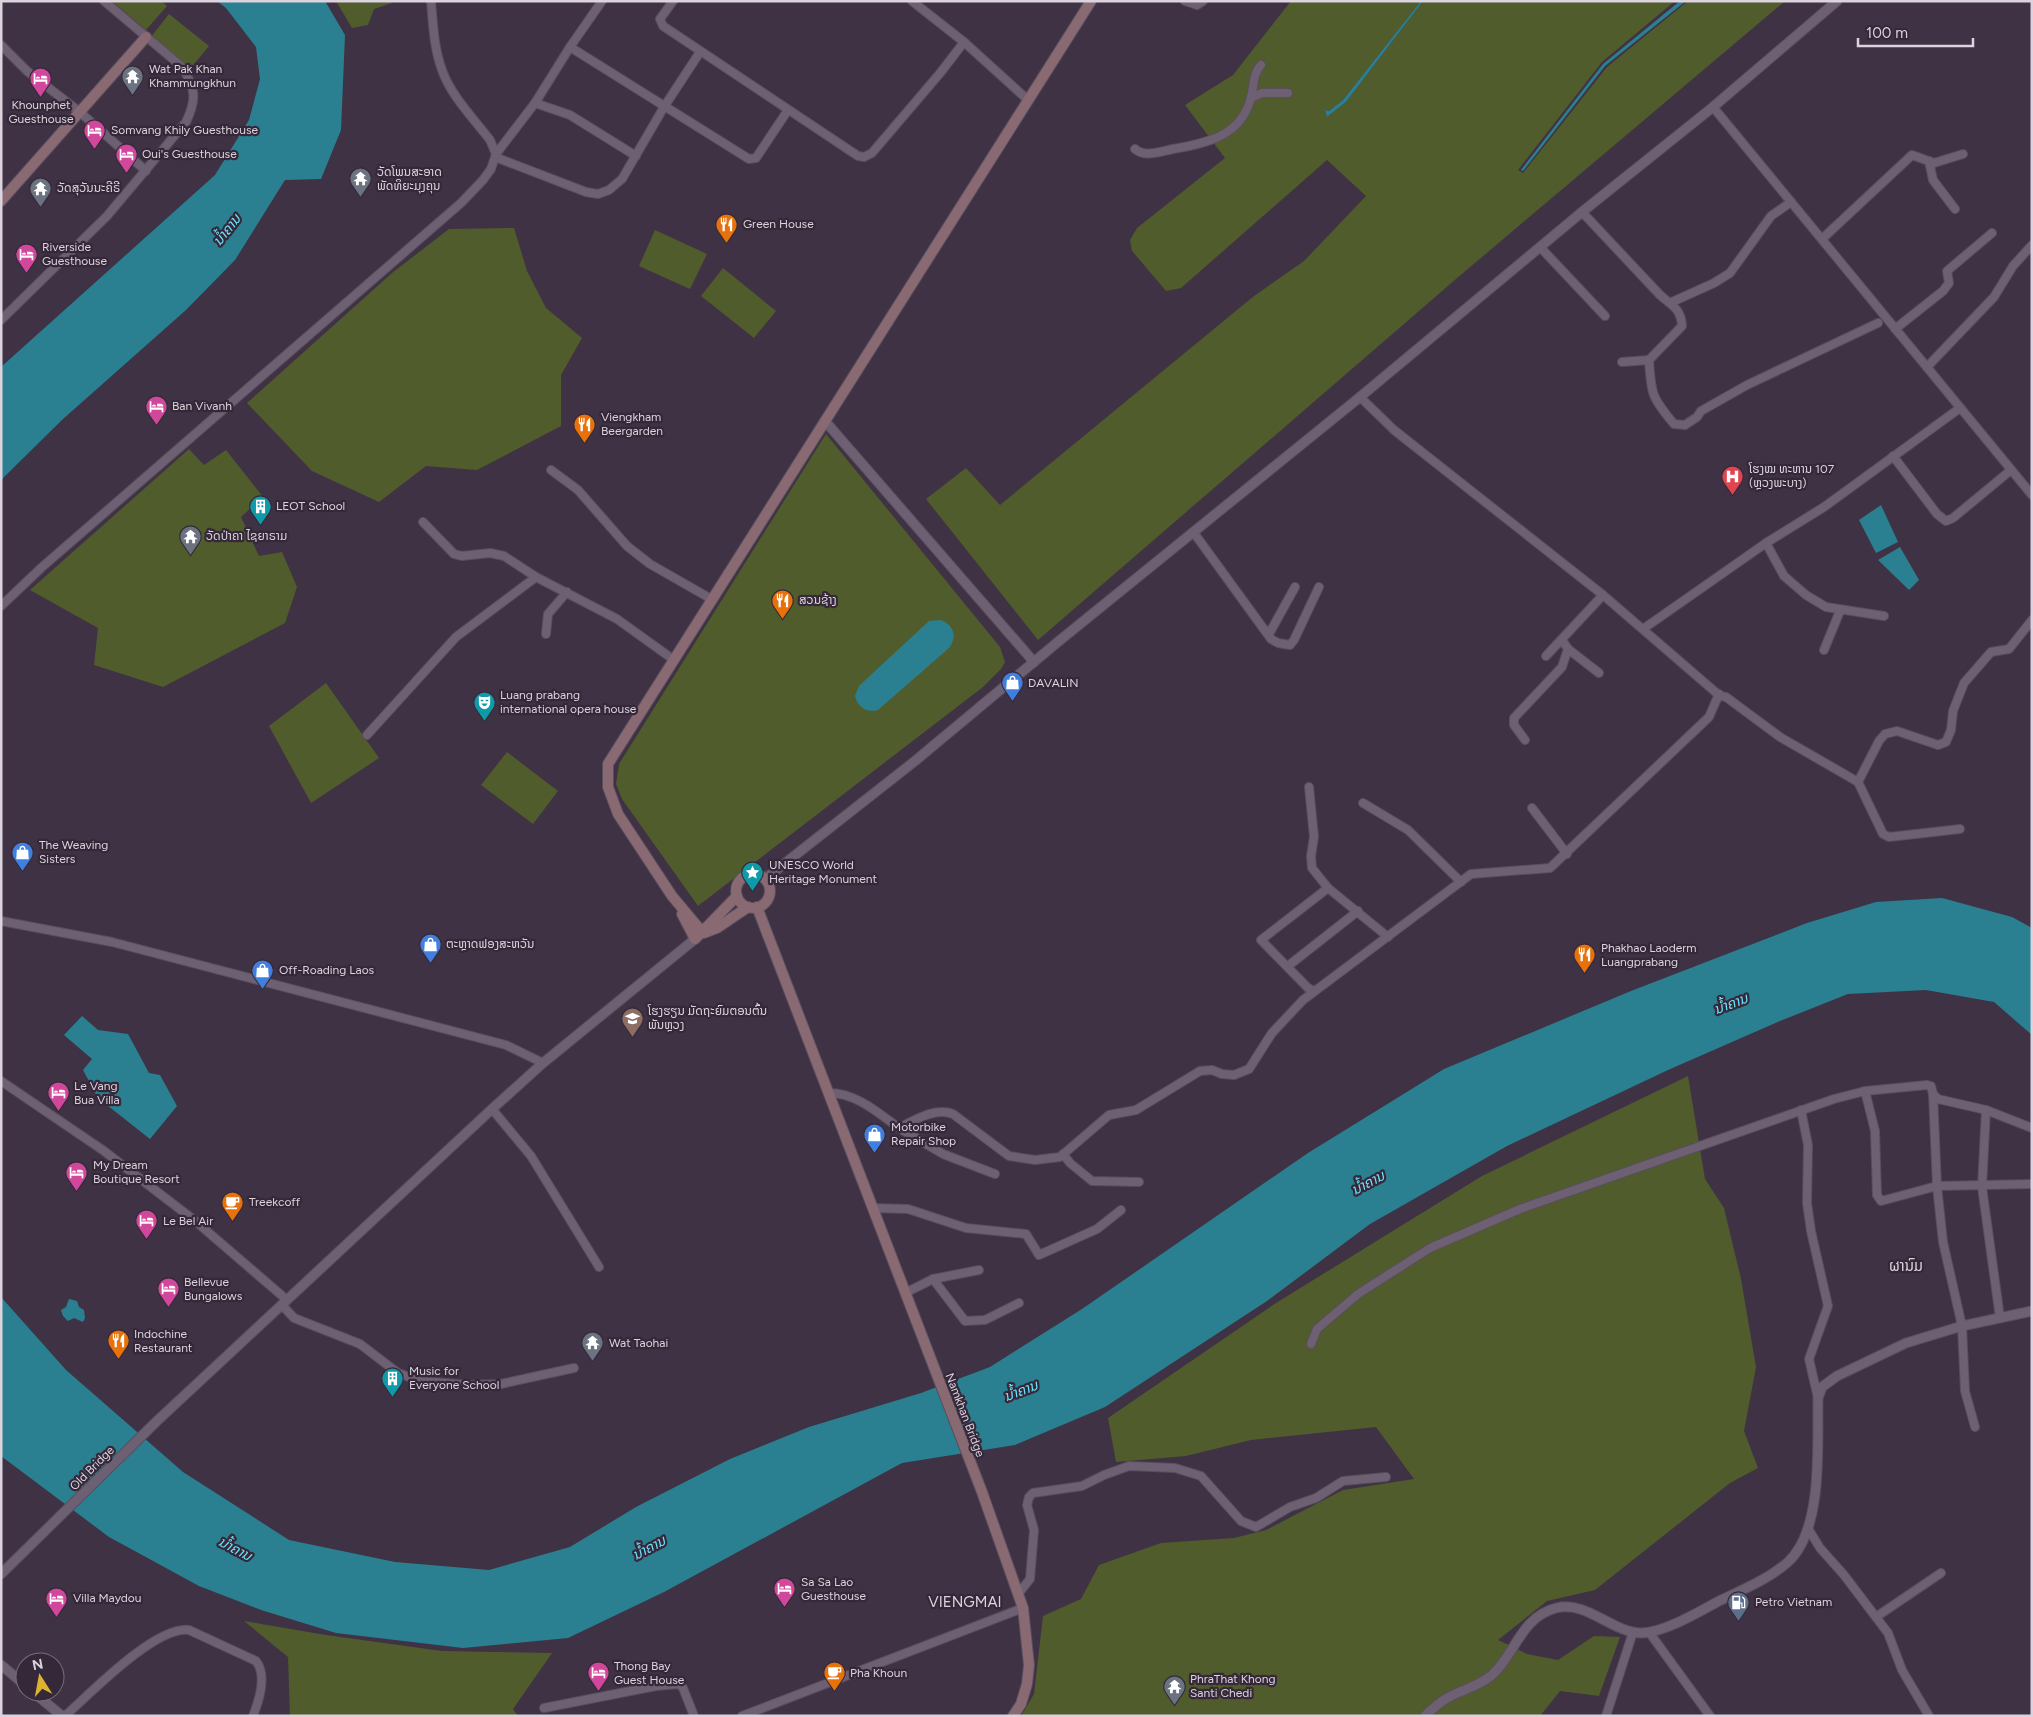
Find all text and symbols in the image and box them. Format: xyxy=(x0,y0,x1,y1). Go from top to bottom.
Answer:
scale bar xyxy=(1858,15,1973,47)
text: 100 m xyxy=(1866,24,1908,42)
place label: Wat Pak Khan Khammungkhun xyxy=(149,62,236,90)
temple icon: Wat Pak Khan Khammungkhun xyxy=(121,64,145,95)
hotel icon: Khounphet Guesthouse xyxy=(29,66,53,97)
place label: Khounphet Guesthouse xyxy=(9,98,74,126)
hotel icon: Somvang Khily Guesthouse xyxy=(83,118,107,149)
place label: Somvang Khily Guesthouse xyxy=(111,123,259,137)
hotel icon: Oui's Guesthouse xyxy=(114,142,138,173)
place label: Oui's Guesthouse xyxy=(142,147,237,161)
place label: ວັດໂພນສະອາດ ພັດທິຍະມຸງຄຸນ xyxy=(377,165,442,194)
temple icon: ວັດໂພນສະອາດ ພັດທິຍະມຸງຄຸນ xyxy=(349,167,373,198)
temple icon: ວັດສຸວັນນະຄີຣີ xyxy=(29,176,53,207)
place label: ວັດສຸວັນນະຄີຣີ xyxy=(57,181,120,196)
water label: ນ້ຳຄານ xyxy=(208,209,245,249)
restaurant icon: Green House xyxy=(715,212,739,243)
place label: Green House xyxy=(743,217,814,231)
place label: Riverside Guesthouse xyxy=(42,240,107,268)
hotel icon: Riverside Guesthouse xyxy=(14,242,38,273)
hotel icon: Ban Vivanh xyxy=(144,394,168,425)
place label: Ban Vivanh xyxy=(172,399,232,413)
place label: Viengkham Beergarden xyxy=(601,410,663,438)
restaurant icon: Viengkham Beergarden xyxy=(573,412,597,443)
place label: ໂຮງໝ ທະຫານ 107 (ຫຼວງພະບາງ) xyxy=(1748,462,1835,490)
hospital icon: ໂຮງໝ ທະຫານ 107 (ຫຼວງພະບາງ) xyxy=(1721,464,1745,495)
building icon: LEOT School xyxy=(248,494,272,525)
place label: LEOT School xyxy=(276,499,345,513)
temple icon: ວັດປ່າຄາ ໄຊຍາຣາມ xyxy=(178,524,202,555)
place label: ວັດປ່າຄາ ໄຊຍາຣາມ xyxy=(206,529,287,543)
restaurant icon: ສວນຊ້າງ xyxy=(771,588,795,619)
place label: ສວນຊ້າງ xyxy=(799,593,837,607)
shop icon: DAVALIN xyxy=(1000,671,1024,702)
place label: DAVALIN xyxy=(1028,676,1079,690)
place label: Luang prabang international opera house xyxy=(500,688,637,716)
theatre icon: Luang prabang international opera house xyxy=(472,690,496,721)
place label: The Weaving Sisters xyxy=(39,838,108,866)
shop icon: The Weaving Sisters xyxy=(11,840,35,871)
place label: UNESCO World Heritage Monument xyxy=(769,858,878,886)
place icon: UNESCO World Heritage Monument xyxy=(741,860,765,891)
shop icon: ຕະຫຼາດຟອງສະຫວັນ xyxy=(418,932,442,963)
place label: ຕະຫຼາດຟອງສະຫວັນ xyxy=(446,937,534,951)
place label: Phakhao Laoderm Luangprabang xyxy=(1601,941,1697,969)
restaurant icon: Phakhao Laoderm Luangprabang xyxy=(1573,943,1597,974)
shop icon: Off-Roading Laos xyxy=(251,958,275,989)
place label: Off-Roading Laos xyxy=(279,963,375,977)
water label: ນ້ຳຄານ xyxy=(1711,987,1752,1018)
place label: ໂຮງຮຽນ ມັດຖະຍົມຕອນຕົ້ນ ພັນຫຼວງ xyxy=(647,1002,767,1032)
school or university icon: ໂຮງຮຽນ ມັດຖະຍົມຕອນຕົ້ນ ພັນຫຼວງ xyxy=(620,1006,644,1037)
place label: Le Vang Bua Villa xyxy=(74,1079,120,1107)
hotel icon: Le Vang Bua Villa xyxy=(46,1081,70,1112)
place label: Motorbike Repair Shop xyxy=(891,1120,956,1148)
shop icon: Motorbike Repair Shop xyxy=(863,1122,887,1153)
place label: My Dream Boutique Resort xyxy=(93,1158,180,1186)
hotel icon: My Dream Boutique Resort xyxy=(65,1160,89,1191)
water label: ນ້ຳຄານ xyxy=(1348,1165,1389,1199)
cafe icon: Treekcoff xyxy=(221,1190,245,1221)
place label: Treekcoff xyxy=(249,1195,301,1209)
hotel icon: Le Bel Air xyxy=(135,1209,159,1240)
place label: Le Bel Air xyxy=(163,1214,213,1228)
district label: ຜານົມ xyxy=(1889,1257,1923,1275)
place label: Bellevue Bungalows xyxy=(184,1275,243,1303)
hotel icon: Bellevue Bungalows xyxy=(156,1277,180,1308)
place label: Indochine Restaurant xyxy=(134,1327,193,1355)
restaurant icon: Indochine Restaurant xyxy=(106,1329,130,1360)
temple icon: Wat Taohai xyxy=(581,1331,605,1362)
place label: Wat Taohai xyxy=(609,1336,668,1350)
place label: Music for Everyone School xyxy=(409,1364,499,1392)
building icon: Music for Everyone School xyxy=(381,1366,405,1397)
street label: Namkhan Bridge xyxy=(943,1371,988,1459)
water label: ນ້ຳຄານ xyxy=(1001,1374,1042,1405)
street label: Old Bridge xyxy=(67,1443,117,1493)
water label: ນ້ຳຄານ xyxy=(629,1530,670,1564)
water label: ນ້ຳຄານ xyxy=(216,1532,257,1565)
place label: Sa Sa Lao Guesthouse xyxy=(801,1575,866,1603)
hotel icon: Sa Sa Lao Guesthouse xyxy=(773,1577,797,1608)
hotel icon: Villa Maydou xyxy=(45,1586,69,1617)
fuel station icon: Petro Vietnam xyxy=(1727,1590,1751,1621)
place label: Villa Maydou xyxy=(73,1591,142,1605)
district label: VIENGMAI xyxy=(928,1593,1002,1611)
place label: Petro Vietnam xyxy=(1755,1595,1832,1609)
north arrow xyxy=(15,1652,65,1702)
text: N xyxy=(31,1655,45,1674)
place label: Thong Bay Guest House xyxy=(614,1659,685,1687)
hotel icon: Thong Bay Guest House xyxy=(586,1661,610,1692)
cafe icon: Pha Khoun xyxy=(822,1661,846,1692)
place label: Pha Khoun xyxy=(850,1666,907,1680)
place label: PhraThat Khong Santi Chedi xyxy=(1190,1672,1275,1700)
temple icon: PhraThat Khong Santi Chedi xyxy=(1162,1674,1186,1705)

